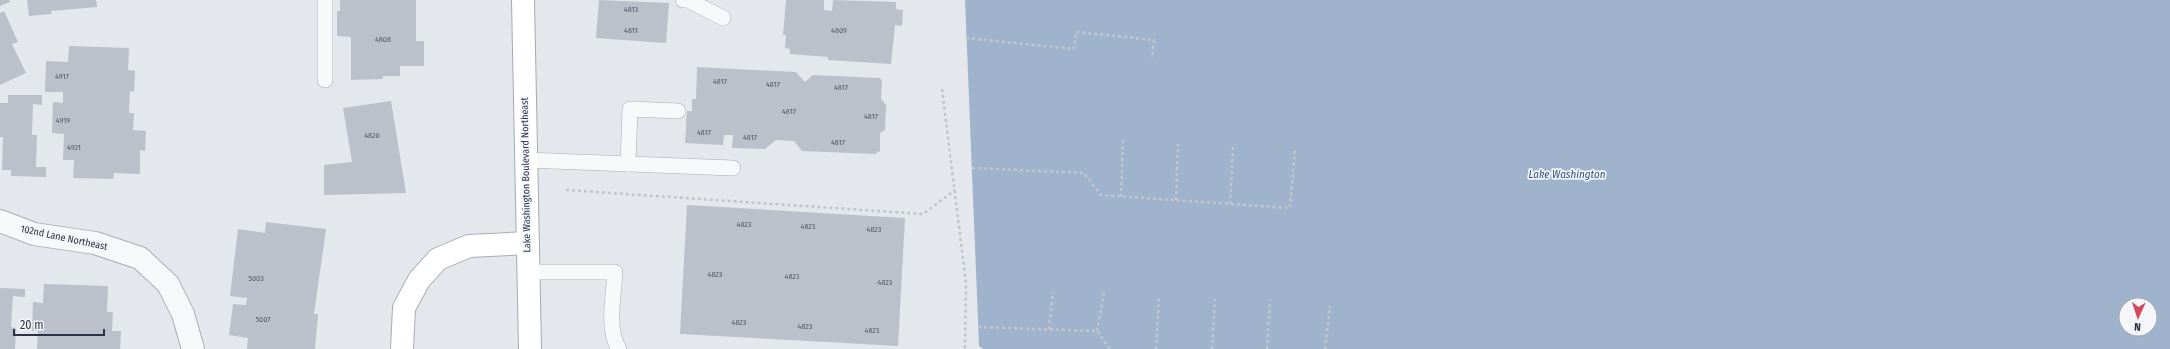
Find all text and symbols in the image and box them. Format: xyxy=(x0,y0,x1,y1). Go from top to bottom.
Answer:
house number: 4813 xyxy=(624,5,639,14)
house number: 4811 xyxy=(624,26,638,35)
house number: 4809 xyxy=(831,26,847,35)
house number: 4808 xyxy=(375,35,391,44)
house number: 4917 xyxy=(55,72,70,81)
house number: 4817 xyxy=(713,77,728,86)
house number: 4817 xyxy=(766,80,781,89)
house number: 4817 xyxy=(834,83,849,92)
street label: Lake Washington Boulevard Northeast xyxy=(519,97,533,253)
house number: 4817 xyxy=(782,107,797,116)
house number: 4817 xyxy=(864,112,879,121)
house number: 4919 xyxy=(56,116,70,125)
house number: 4817 xyxy=(697,128,712,137)
house number: 4820 xyxy=(364,131,380,140)
house number: 4817 xyxy=(743,133,758,142)
house number: 4817 xyxy=(831,138,846,147)
house number: 4921 xyxy=(67,143,81,152)
water label: Lake Washington xyxy=(1529,168,1606,181)
house number: 4823 xyxy=(737,220,752,229)
house number: 4823 xyxy=(801,222,816,231)
street label: 102nd Lane Northeast xyxy=(19,223,109,253)
house number: 4823 xyxy=(867,225,882,234)
house number: 4823 xyxy=(708,270,723,279)
house number: 4823 xyxy=(785,272,800,281)
house number: 5003 xyxy=(248,274,264,283)
house number: 4823 xyxy=(878,278,893,287)
north arrow xyxy=(2118,297,2158,337)
scale bar xyxy=(14,311,104,337)
house number: 5007 xyxy=(255,315,271,324)
text: 20 m xyxy=(20,318,44,332)
house number: 4823 xyxy=(732,318,747,327)
text: N xyxy=(2134,320,2141,333)
house number: 4823 xyxy=(798,322,813,331)
house number: 4823 xyxy=(865,326,880,335)

